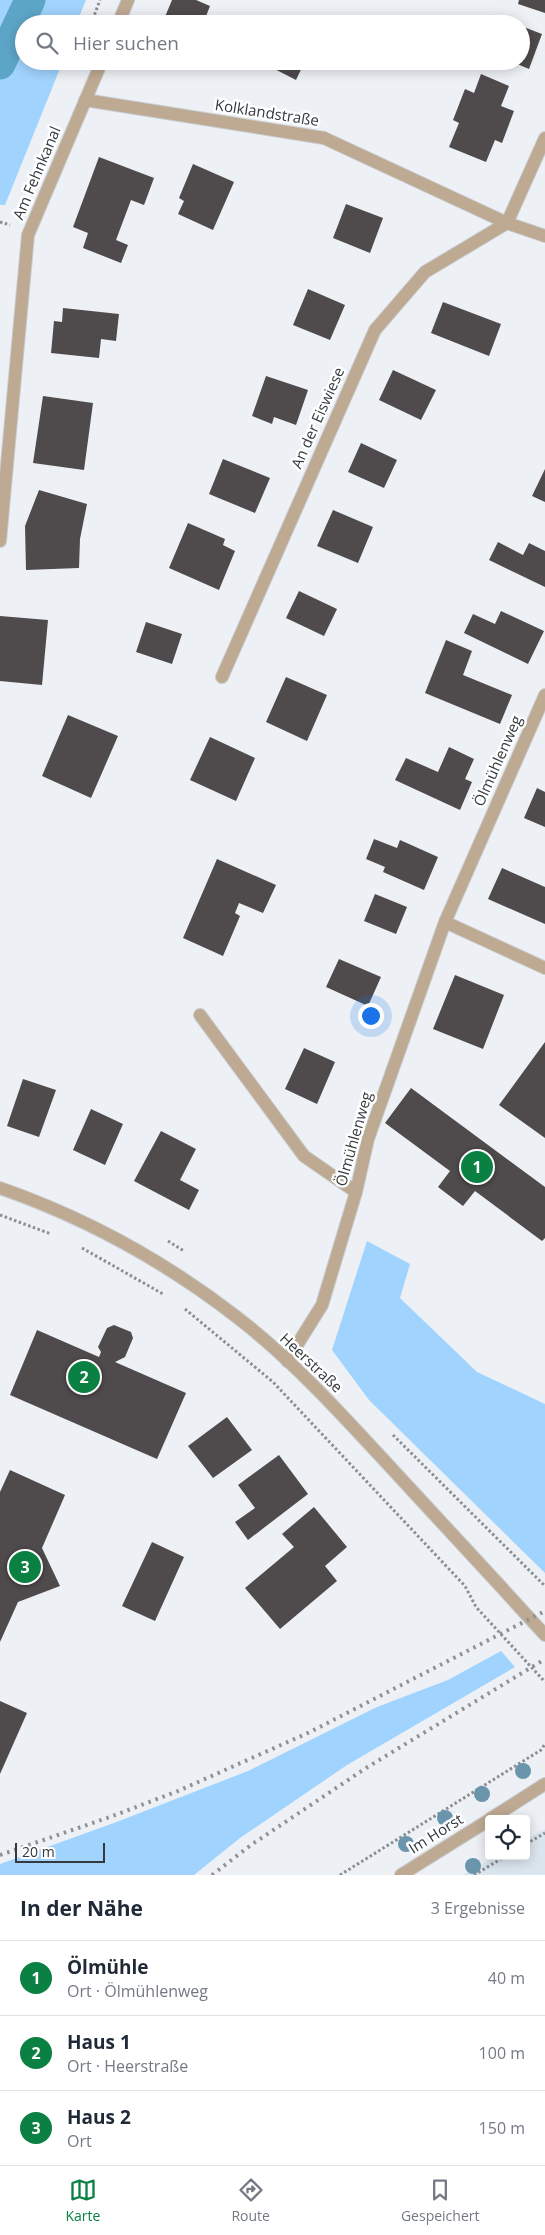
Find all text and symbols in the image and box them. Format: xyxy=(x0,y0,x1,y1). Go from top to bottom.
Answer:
search box xyxy=(15,15,530,70)
icon: search xyxy=(33,29,61,57)
text: Hier suchen xyxy=(73,30,179,56)
street label: Kolklandstraße xyxy=(214,94,321,130)
street label: Am Fehnkanal xyxy=(7,123,65,222)
street label: An der Eiswiese xyxy=(286,364,348,471)
street label: Ölmühlenweg xyxy=(468,712,526,809)
your location xyxy=(358,1003,384,1029)
street label: Ölmühlenweg xyxy=(330,1089,376,1188)
pin: 1 xyxy=(461,1148,493,1186)
street label: Heerstraße xyxy=(276,1328,347,1396)
pin: 2 xyxy=(68,1358,100,1396)
pin: 3 xyxy=(9,1548,41,1586)
street label: Im Horst xyxy=(404,1809,467,1858)
map controls xyxy=(485,1815,530,1860)
button: locate xyxy=(485,1815,530,1860)
scale bar xyxy=(15,1840,105,1863)
text: 20 m xyxy=(22,1842,55,1861)
text: In der Nähe xyxy=(20,1894,143,1922)
text: 3 Ergebnisse xyxy=(431,1897,525,1919)
text: Ölmühle xyxy=(67,1954,149,1980)
text: 1 xyxy=(31,1967,41,1989)
text: 40 m xyxy=(488,1967,525,1989)
text: Ort · Ölmühlenweg xyxy=(67,1980,208,2002)
text: Haus 1 xyxy=(67,2029,131,2055)
text: 2 xyxy=(31,2042,41,2064)
text: 100 m xyxy=(479,2042,525,2064)
text: Ort · Heerstraße xyxy=(67,2055,188,2077)
text: Haus 2 xyxy=(67,2104,131,2130)
text: 3 xyxy=(31,2117,41,2139)
text: 150 m xyxy=(479,2117,525,2139)
text: Ort xyxy=(67,2130,92,2152)
tab: Karte xyxy=(66,2176,100,2225)
tab: Route xyxy=(231,2176,270,2225)
tab: Gespeichert xyxy=(401,2176,479,2225)

